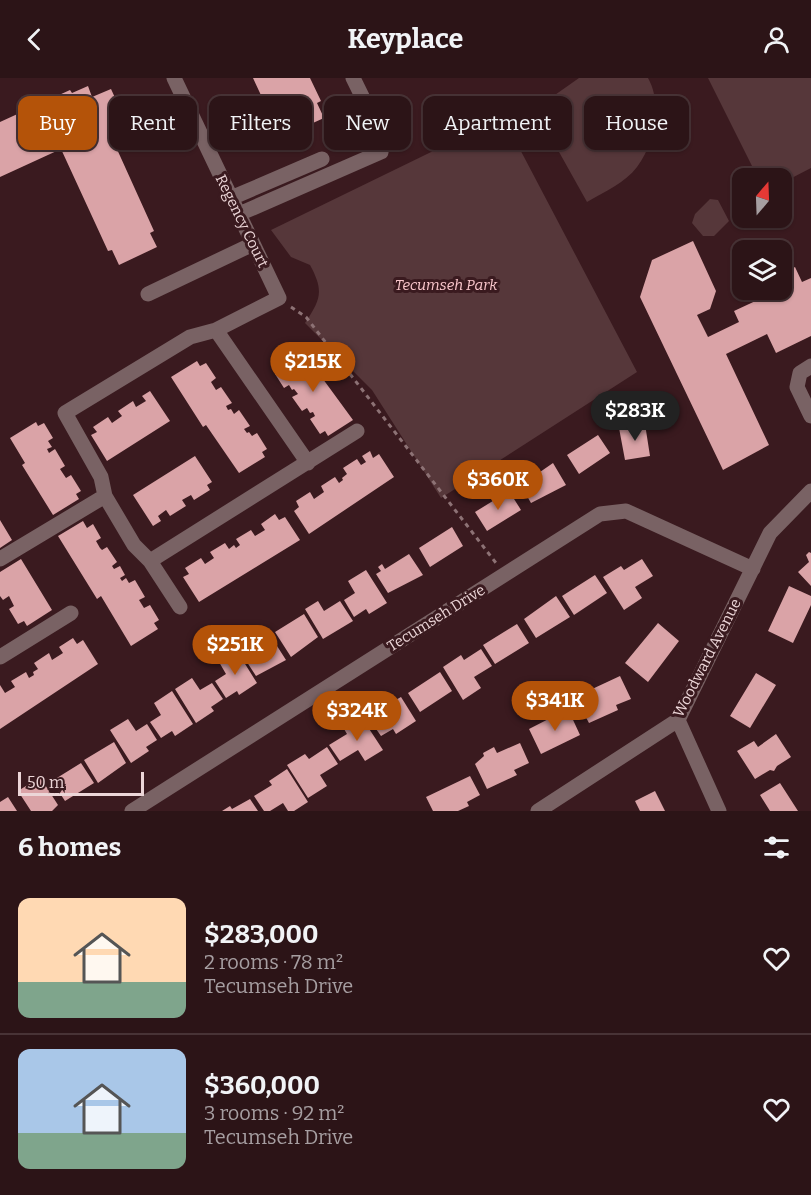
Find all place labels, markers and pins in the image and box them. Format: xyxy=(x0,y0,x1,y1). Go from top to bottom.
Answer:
pin: $215K xyxy=(271,342,355,393)
pin: $283K xyxy=(593,391,677,442)
pin: $360K xyxy=(456,460,540,511)
pin: $251K xyxy=(193,625,277,676)
pin: $341K xyxy=(513,681,597,732)
pin: $324K xyxy=(315,691,399,742)

